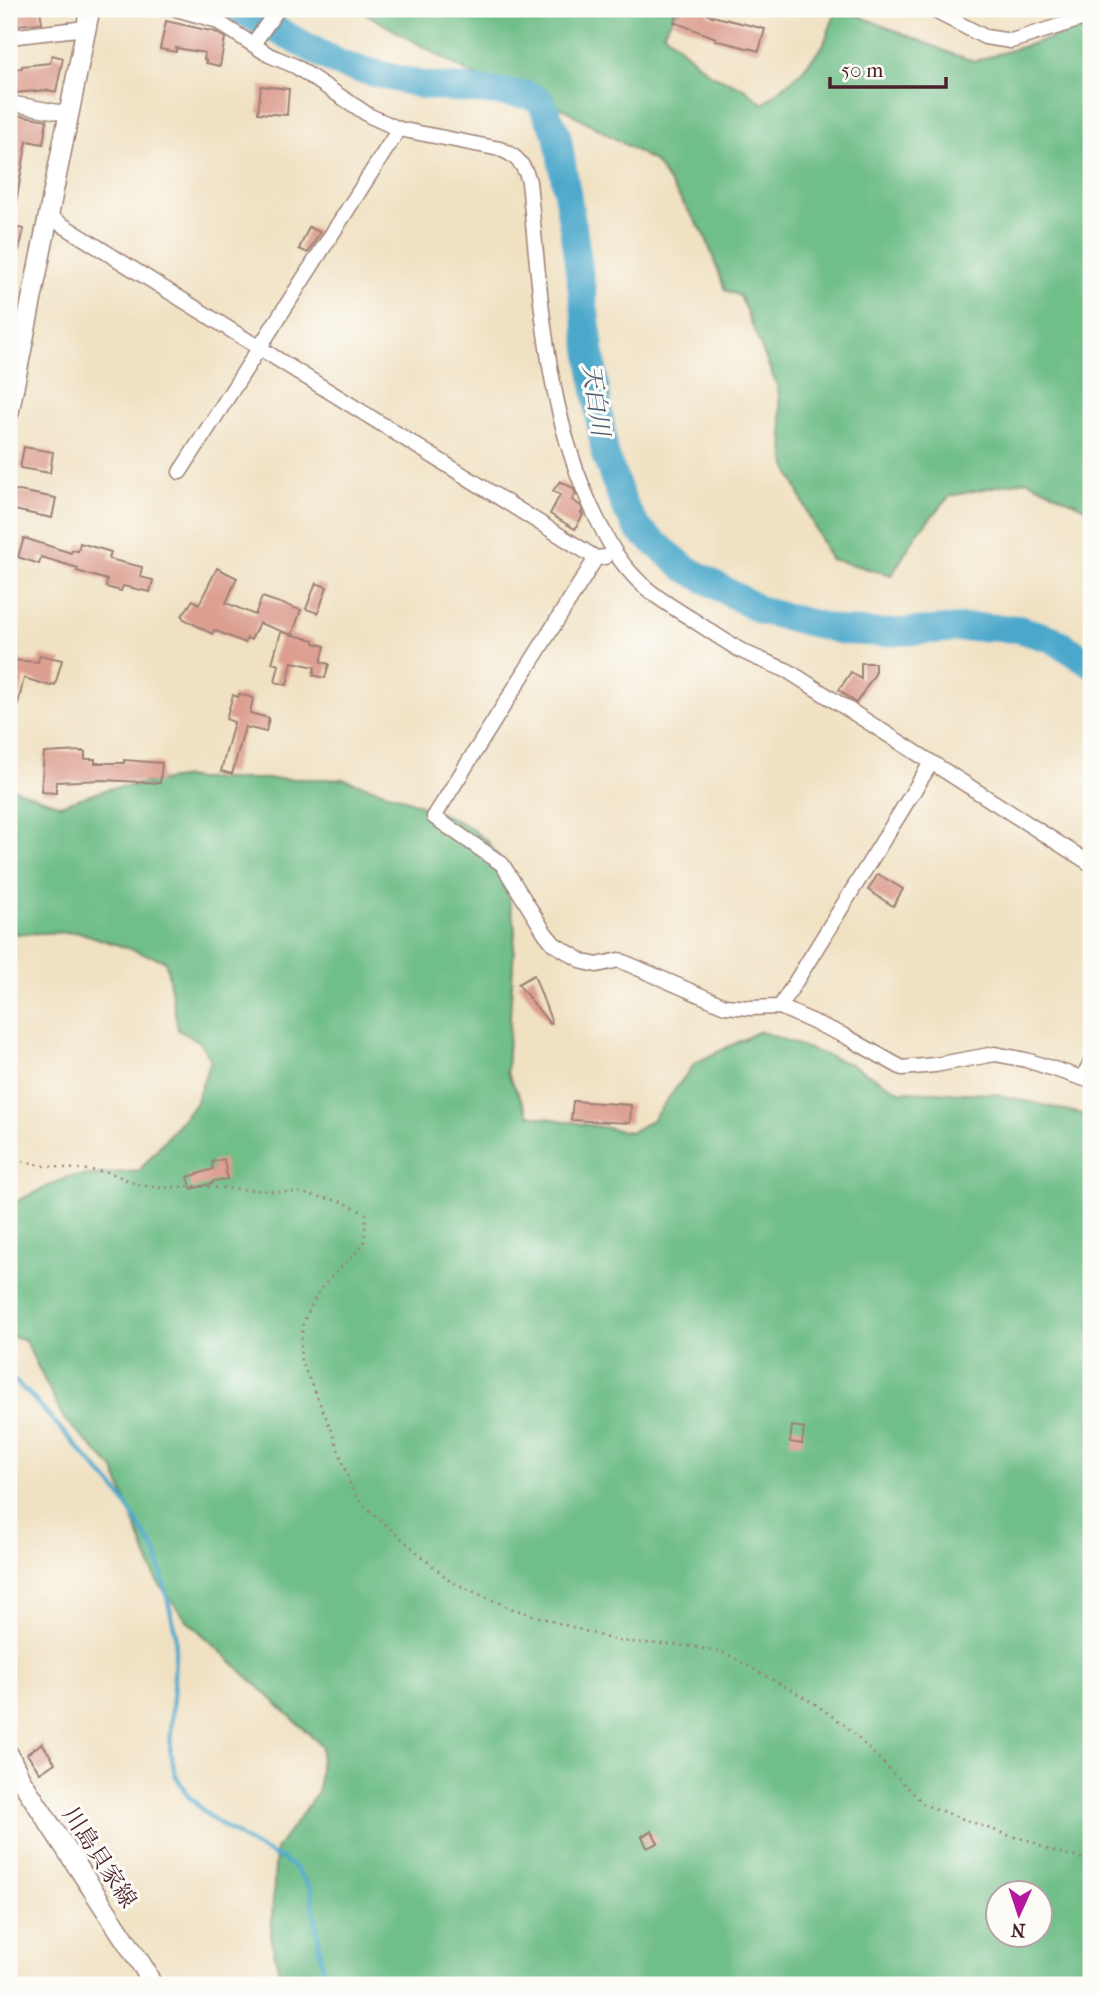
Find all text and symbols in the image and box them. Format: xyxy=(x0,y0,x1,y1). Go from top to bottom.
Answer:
scale bar xyxy=(830,46,946,90)
text: 50 m xyxy=(841,58,884,82)
water label: 天白川 xyxy=(577,362,615,441)
street label: 川島貝家線 xyxy=(57,1802,142,1913)
north arrow xyxy=(984,1878,1054,1948)
text: N xyxy=(1010,1919,1026,1941)

